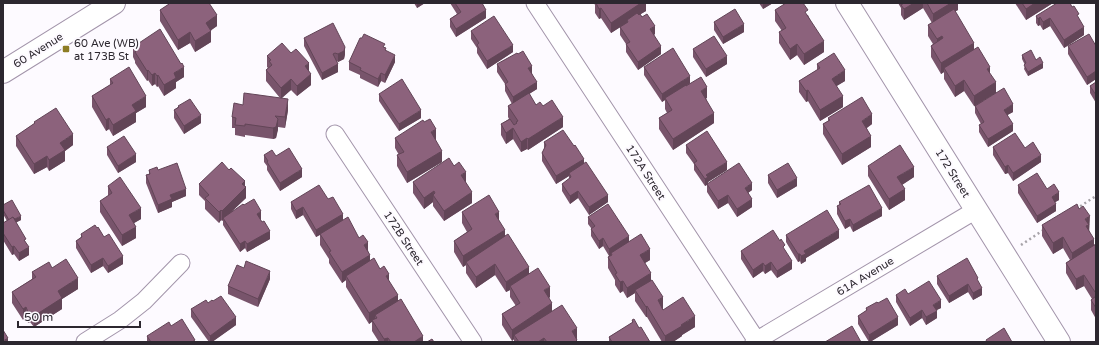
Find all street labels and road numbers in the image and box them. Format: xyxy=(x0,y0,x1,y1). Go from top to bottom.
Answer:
street label: 60 Avenue xyxy=(11,30,65,71)
street label: 172A Street xyxy=(623,142,668,202)
street label: 172 Street xyxy=(932,146,973,200)
street label: 172B Street xyxy=(381,209,426,268)
street label: 61A Avenue xyxy=(834,254,896,299)

